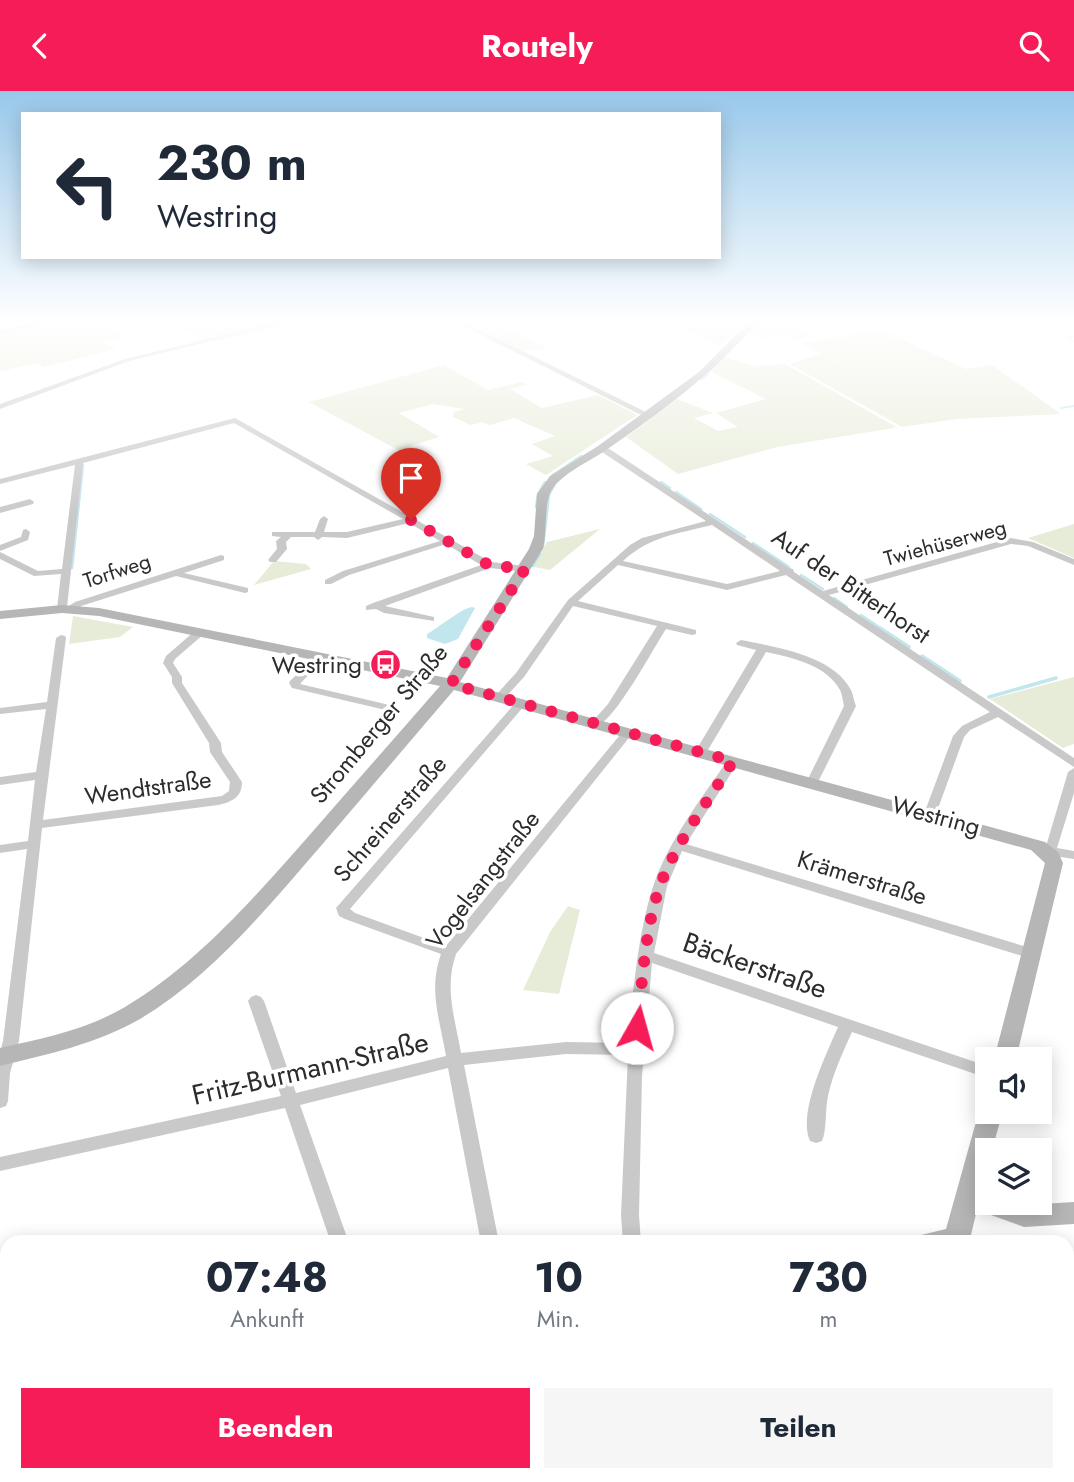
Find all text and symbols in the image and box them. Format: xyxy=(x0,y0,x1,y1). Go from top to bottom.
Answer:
text: Routely xyxy=(481,23,593,69)
icon: back xyxy=(21,27,59,65)
icon: search xyxy=(1015,27,1053,65)
text: 230 m xyxy=(157,128,307,198)
icon: left xyxy=(42,140,133,231)
text: Westring xyxy=(157,193,278,239)
pin xyxy=(381,448,441,520)
icon: arrive xyxy=(392,459,430,497)
street label: Twiehüserweg xyxy=(880,512,1010,574)
street label: Auf der Bitterhorst xyxy=(765,519,938,652)
street label: Torfweg xyxy=(80,546,154,596)
street label: Stromberger Straße xyxy=(301,636,456,811)
place label: Westring xyxy=(272,647,362,682)
bus stop icon: Westring xyxy=(368,648,402,682)
street label: Schreinerstraße xyxy=(325,748,455,890)
street label: Wendtstraße xyxy=(82,761,213,814)
street label: Westring xyxy=(888,787,984,844)
street label: Vogelsangstraße xyxy=(417,803,548,956)
street label: Krämerstraße xyxy=(793,841,931,914)
street label: Bäckerstraße xyxy=(677,922,832,1009)
position arrow xyxy=(600,991,674,1065)
street label: Fritz-Burmann-Straße xyxy=(188,1021,432,1116)
map controls xyxy=(975,1047,1052,1215)
button: sound xyxy=(975,1047,1052,1124)
button: layers xyxy=(975,1138,1052,1215)
text: 07:48 xyxy=(206,1247,328,1308)
text: 10 xyxy=(534,1247,583,1308)
text: 730 xyxy=(789,1247,868,1308)
text: Ankunft xyxy=(230,1302,304,1336)
text: Min. xyxy=(537,1302,580,1336)
text: m xyxy=(820,1302,838,1336)
button: Beenden xyxy=(21,1388,530,1468)
button: Teilen xyxy=(544,1388,1053,1468)

